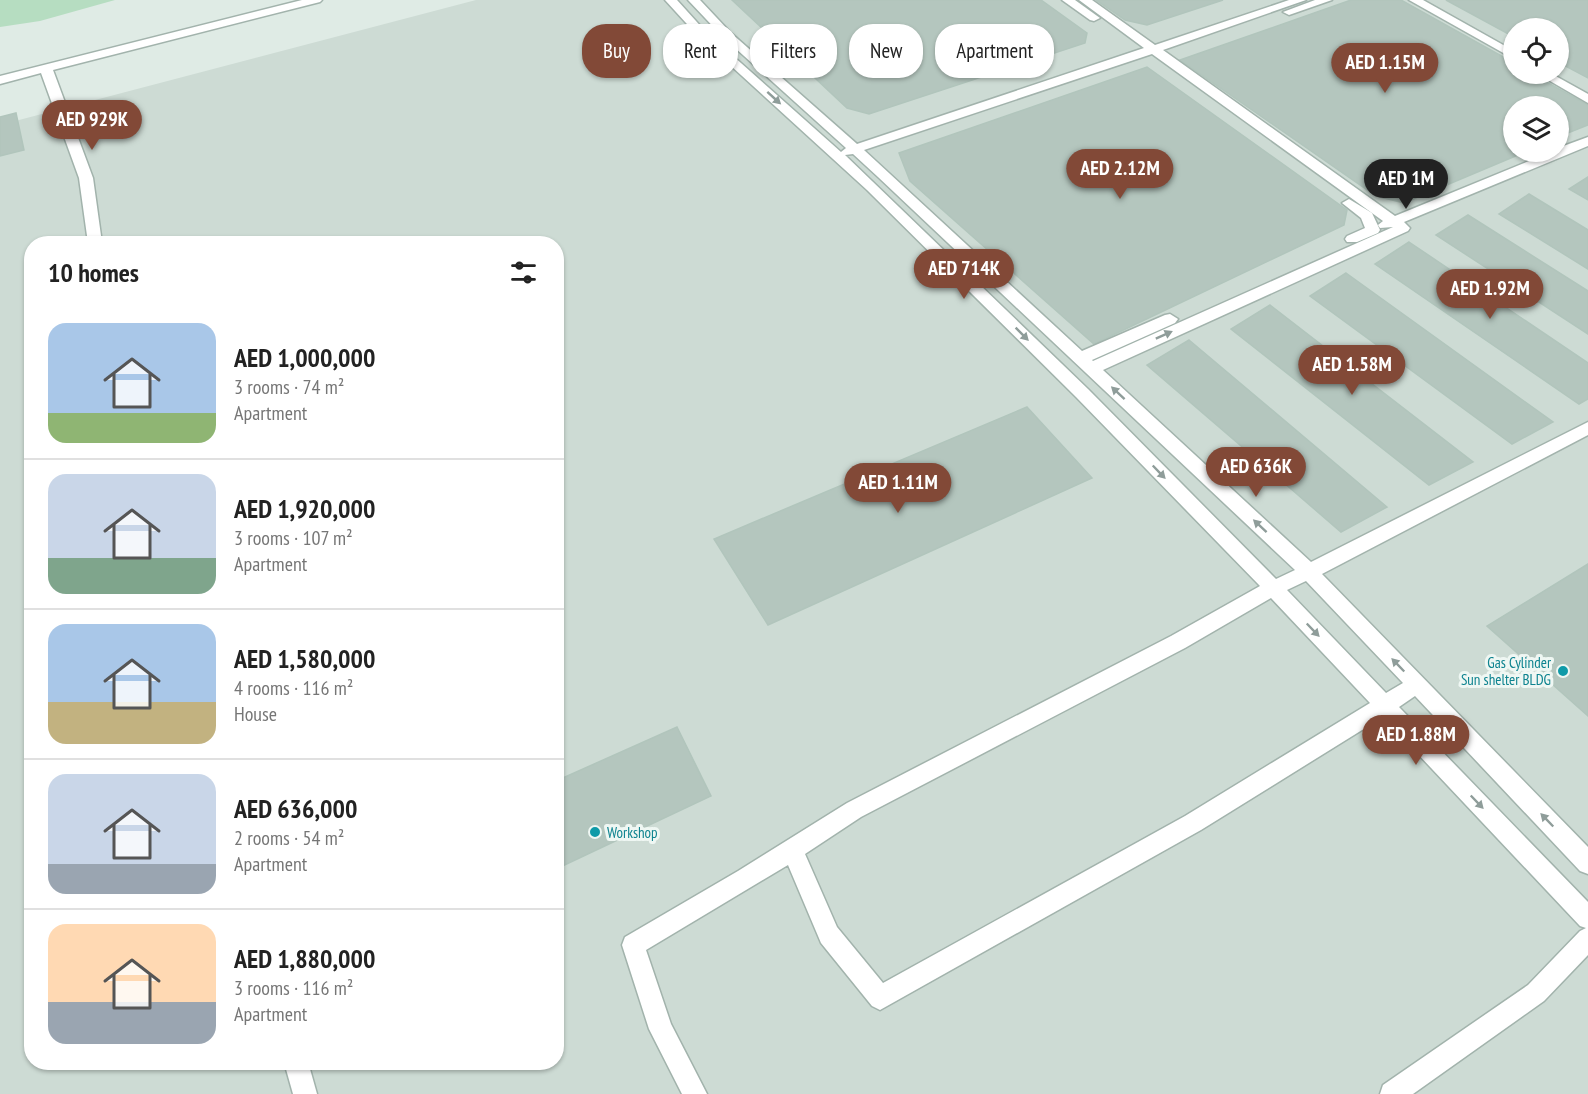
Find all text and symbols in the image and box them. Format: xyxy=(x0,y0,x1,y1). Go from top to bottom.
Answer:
map controls xyxy=(1503,18,1569,162)
button: locate xyxy=(1503,18,1569,84)
chip: Buy xyxy=(582,24,651,78)
chip: Rent xyxy=(663,24,738,78)
chip: Filters xyxy=(750,24,837,78)
chip: New xyxy=(849,24,923,78)
chip: Apartment xyxy=(935,24,1054,78)
pin: AED 1.15M xyxy=(1316,43,1454,94)
text: AED 1.15M xyxy=(1345,49,1425,75)
one-way arrow xyxy=(766,91,781,104)
button: layers xyxy=(1503,96,1569,162)
pin: AED 929K xyxy=(30,100,154,151)
text: AED 929K xyxy=(56,106,128,132)
pin: AED 2.12M xyxy=(1051,149,1189,200)
text: AED 2.12M xyxy=(1080,155,1160,181)
pin: AED 1M xyxy=(1357,159,1455,210)
text: AED 1M xyxy=(1378,165,1434,191)
pin: AED 714K xyxy=(902,249,1026,300)
text: AED 714K xyxy=(928,255,1000,281)
text: 10 homes xyxy=(48,256,139,289)
icon: filters xyxy=(507,256,540,289)
pin: AED 1.92M xyxy=(1421,269,1559,320)
text: AED 1.92M xyxy=(1450,275,1530,301)
one-way arrow xyxy=(1014,326,1028,340)
one-way arrow xyxy=(1156,331,1173,340)
text: AED 1,000,000 xyxy=(234,341,375,374)
pin: AED 1.58M xyxy=(1283,345,1421,396)
icon: home xyxy=(96,347,168,419)
text: AED 1.58M xyxy=(1312,351,1392,377)
text: 3 rooms · 74 m² xyxy=(234,374,344,400)
one-way arrow xyxy=(1111,386,1126,400)
text: Apartment xyxy=(234,400,307,426)
pin: AED 636K xyxy=(1194,447,1318,498)
text: AED 636K xyxy=(1220,453,1292,479)
pin: AED 1.11M xyxy=(829,463,967,514)
one-way arrow xyxy=(1152,465,1166,479)
text: AED 1.11M xyxy=(858,469,938,495)
text: AED 1,920,000 xyxy=(234,492,375,525)
icon: home xyxy=(96,498,168,570)
one-way arrow xyxy=(1254,520,1268,534)
text: 3 rooms · 107 m² xyxy=(234,525,353,551)
text: Apartment xyxy=(234,551,307,577)
one-way arrow xyxy=(1306,623,1320,638)
text: AED 1,580,000 xyxy=(234,642,375,675)
icon: home xyxy=(96,648,168,720)
place label: Gas Cylinder Sun shelter BLDG xyxy=(1461,653,1552,689)
one-way arrow xyxy=(1391,658,1405,672)
marker: Gas Cylinder Sun shelter BLDG xyxy=(1556,664,1570,678)
text: 4 rooms · 116 m² xyxy=(234,675,353,701)
text: House xyxy=(234,701,277,727)
pin: AED 1.88M xyxy=(1347,715,1485,766)
text: AED 1.88M xyxy=(1376,721,1456,747)
text: AED 636,000 xyxy=(234,792,357,825)
one-way arrow xyxy=(1470,794,1484,809)
icon: home xyxy=(96,798,168,870)
one-way arrow xyxy=(1541,814,1555,828)
place label: Workshop xyxy=(607,823,658,842)
text: 2 rooms · 54 m² xyxy=(234,825,344,851)
marker: Workshop xyxy=(588,825,602,839)
text: Apartment xyxy=(234,851,307,877)
text: AED 1,880,000 xyxy=(234,942,375,975)
icon: home xyxy=(96,948,168,1020)
text: 3 rooms · 116 m² xyxy=(234,975,353,1001)
text: Apartment xyxy=(234,1001,307,1027)

